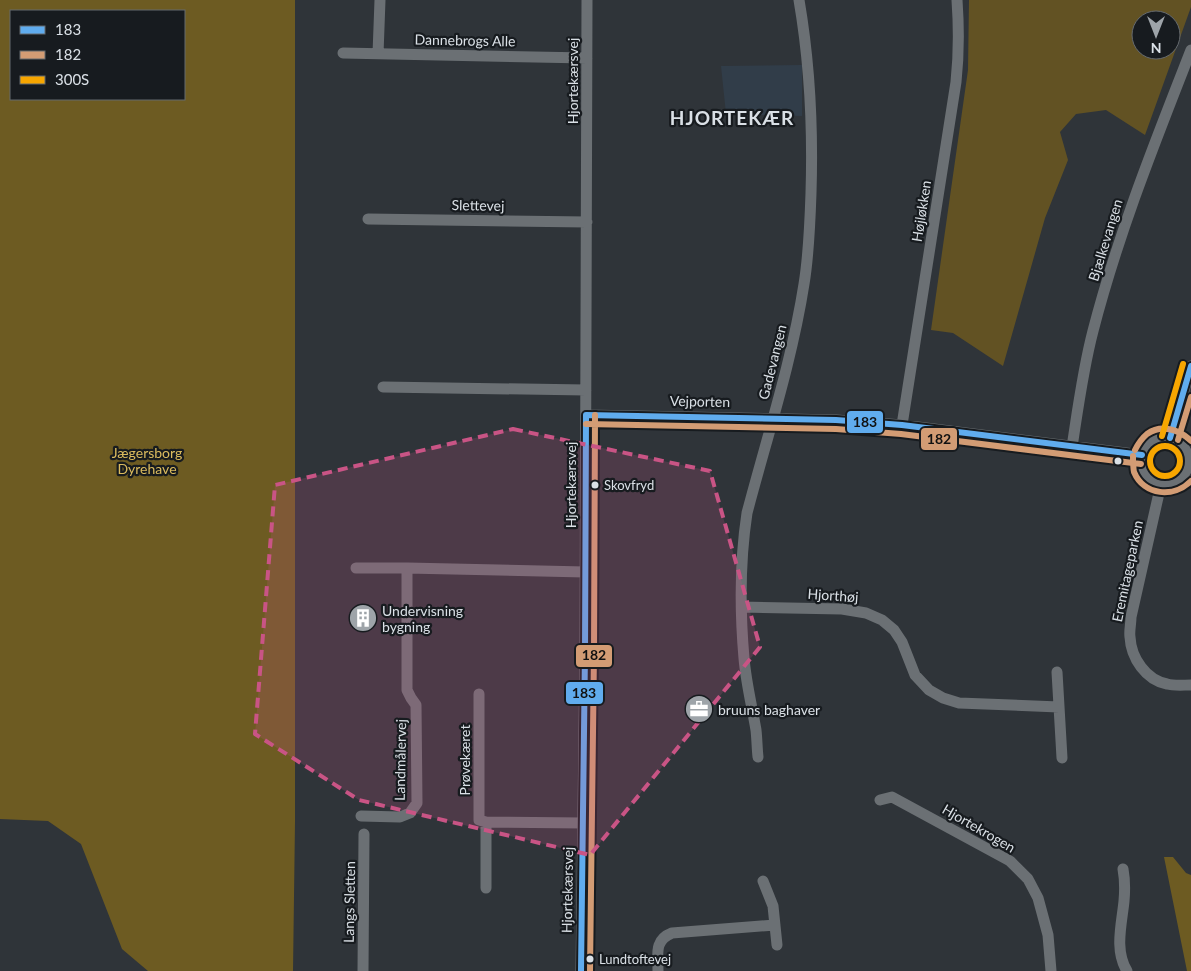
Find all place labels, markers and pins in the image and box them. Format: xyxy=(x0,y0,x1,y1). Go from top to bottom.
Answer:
unlabelled marker xyxy=(1113,456,1123,466)
place label: Skovfryd xyxy=(604,477,654,493)
marker: Skovfryd xyxy=(590,480,600,490)
place label: Undervisning bygning xyxy=(382,602,463,635)
building icon: Undervisning bygning xyxy=(348,603,378,633)
office icon: bruuns baghaver xyxy=(684,694,714,724)
place label: bruuns baghaver xyxy=(718,701,820,718)
place label: Lundtoftevej xyxy=(599,951,671,967)
marker: Lundtoftevej xyxy=(585,954,595,964)

